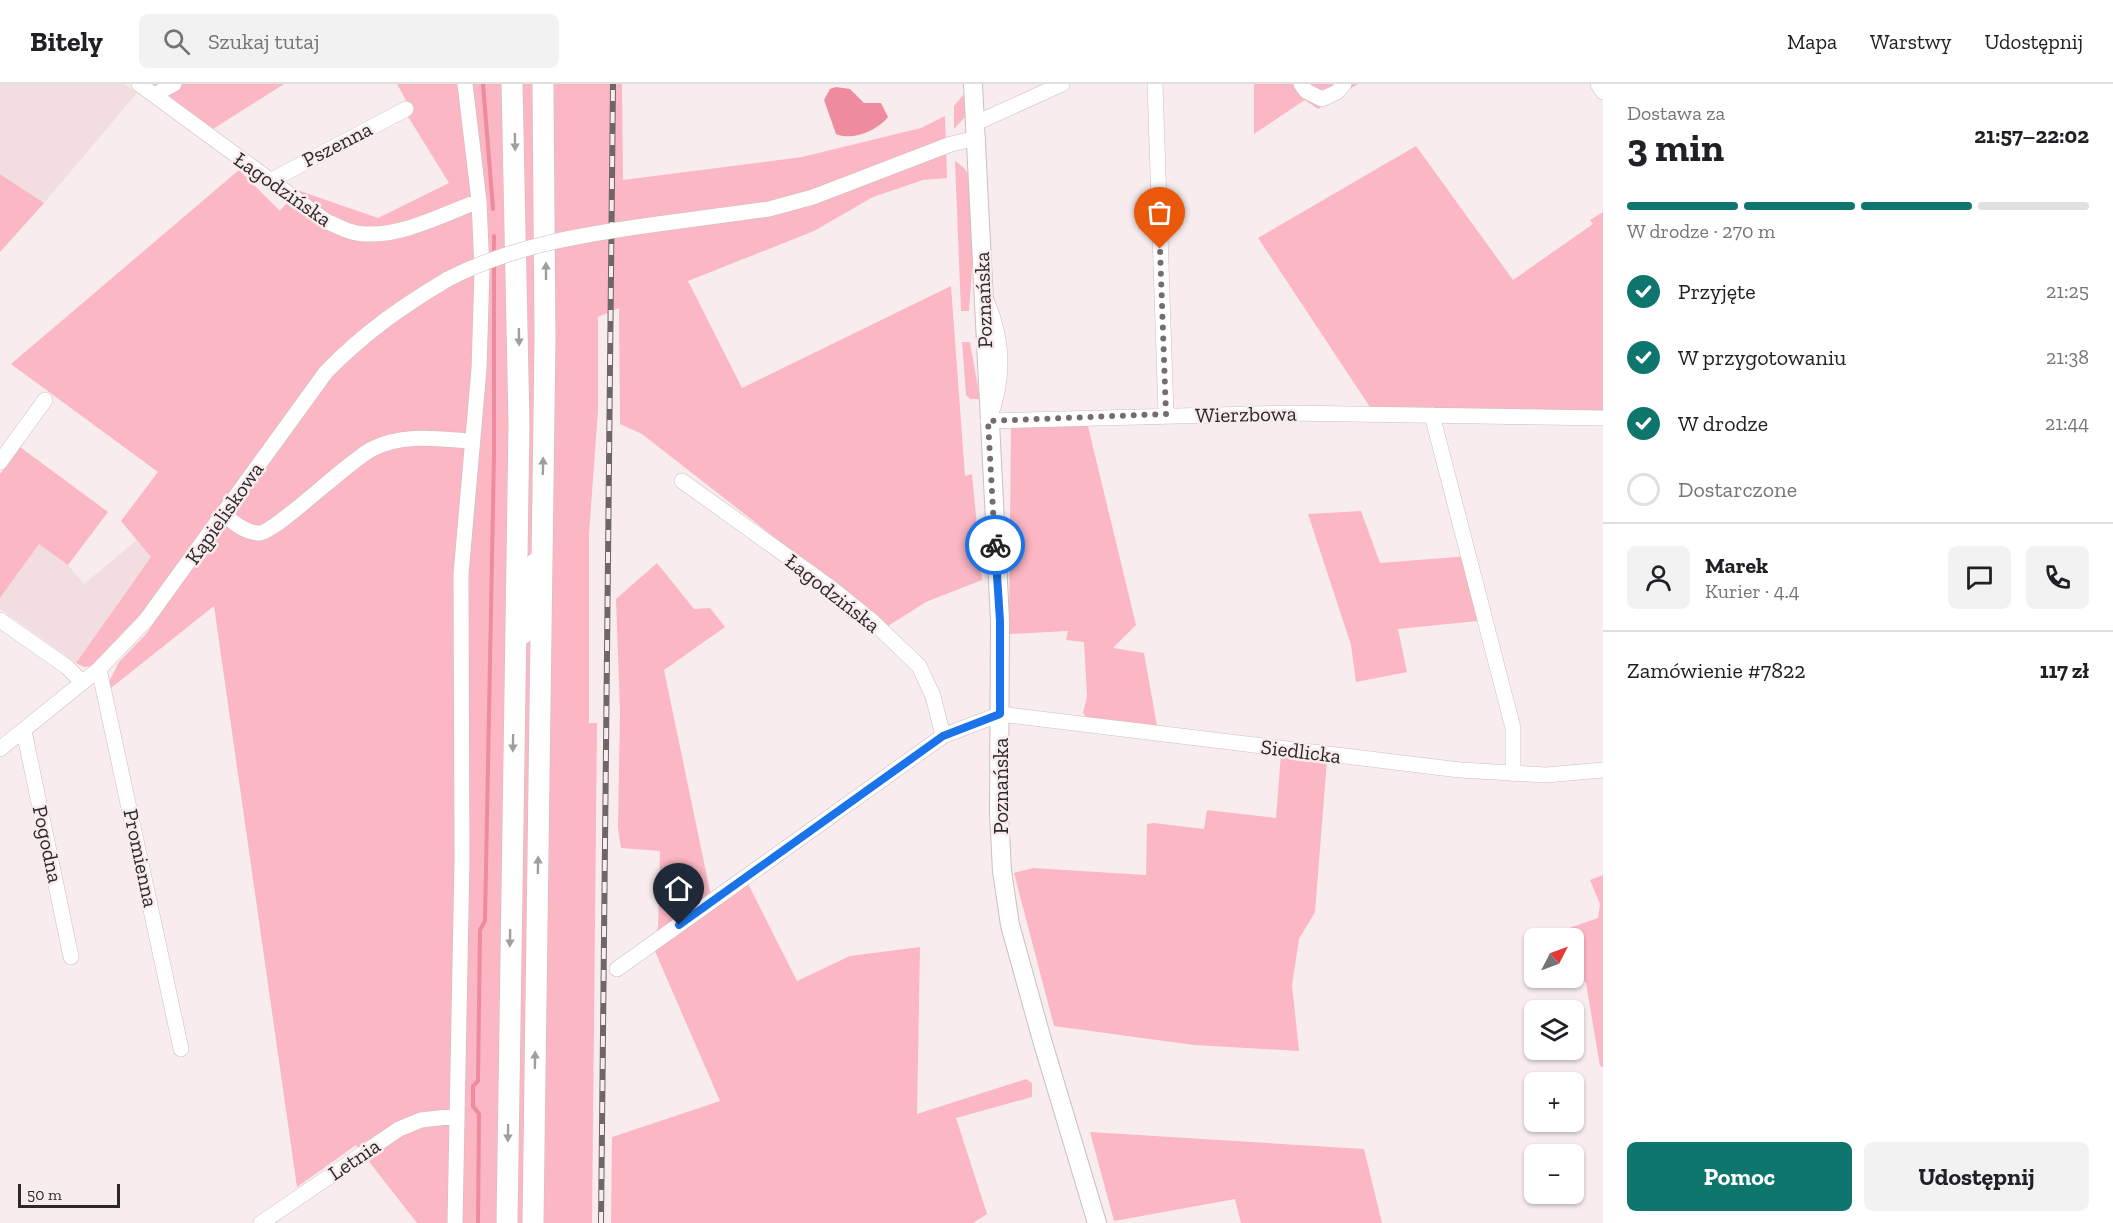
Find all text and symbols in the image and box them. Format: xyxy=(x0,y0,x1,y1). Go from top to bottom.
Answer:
search box xyxy=(139,14,559,68)
text: Bitely xyxy=(30,25,103,58)
icon: search xyxy=(160,25,193,58)
text: Szukaj tutaj xyxy=(208,28,319,55)
text: Mapa xyxy=(1787,29,1837,54)
text: Warstwy xyxy=(1870,29,1952,54)
text: Udostępnij xyxy=(1985,29,2083,54)
text: Dostawa za xyxy=(1627,101,1725,125)
street label: Pszenna xyxy=(298,116,376,172)
text: 21:57–22:02 xyxy=(1974,122,2089,149)
text: 3 min xyxy=(1627,124,1724,171)
one-way arrow xyxy=(510,133,520,152)
street label: Łagodzińska xyxy=(229,146,337,232)
pin xyxy=(1134,187,1185,249)
icon: bag xyxy=(1143,196,1176,229)
text: W drodze · 270 m xyxy=(1627,219,1775,243)
street label: Poznańska xyxy=(969,251,997,349)
one-way arrow xyxy=(541,261,551,280)
icon: check xyxy=(1627,275,1660,308)
text: Przyjęte xyxy=(1678,278,1756,305)
text: 21:25 xyxy=(2046,279,2089,303)
one-way arrow xyxy=(514,328,524,347)
icon: check xyxy=(1627,341,1660,374)
text: W przygotowaniu xyxy=(1678,344,1846,371)
text: 21:38 xyxy=(2046,345,2089,369)
street label: Wierzbowa xyxy=(1195,401,1297,427)
icon: check xyxy=(1627,407,1660,440)
text: W drodze xyxy=(1678,410,1768,437)
text: 21:44 xyxy=(2045,411,2089,435)
one-way arrow xyxy=(538,456,548,475)
street label: Kąpieliskowa xyxy=(180,457,268,569)
text: Dostarczone xyxy=(1678,476,1797,503)
courier xyxy=(965,515,1025,575)
icon: bike xyxy=(979,529,1012,562)
button: person xyxy=(1627,546,1690,609)
button: chat xyxy=(1948,546,2011,609)
button: phone xyxy=(2026,546,2089,609)
street label: Łagodzińska xyxy=(781,548,885,638)
text: Marek xyxy=(1705,552,1768,579)
text: Kurier · 4.4 xyxy=(1705,579,1800,603)
text: Zamówienie #7822 xyxy=(1627,657,1806,684)
text: 117 zł xyxy=(2040,657,2089,684)
one-way arrow xyxy=(508,734,518,753)
street label: Siedlicka xyxy=(1259,734,1343,768)
street label: Poznańska xyxy=(988,738,1013,834)
street label: Pogodna xyxy=(28,803,68,885)
street label: Promienna xyxy=(118,807,164,909)
one-way arrow xyxy=(533,855,543,874)
pin xyxy=(653,863,704,925)
icon: home xyxy=(662,872,695,905)
north arrow xyxy=(1524,928,1584,988)
map controls xyxy=(1524,928,1584,1204)
one-way arrow xyxy=(506,929,515,948)
button: layers xyxy=(1524,1000,1584,1060)
one-way arrow xyxy=(530,1050,540,1069)
button: + xyxy=(1524,1072,1584,1132)
one-way arrow xyxy=(503,1124,513,1143)
street label: Letnia xyxy=(323,1133,385,1185)
button: Pomoc xyxy=(1627,1142,1852,1211)
button: Udostępnij xyxy=(1864,1142,2089,1211)
button: − xyxy=(1524,1144,1584,1204)
scale bar xyxy=(18,1181,120,1208)
text: 50 m xyxy=(27,1185,62,1204)

